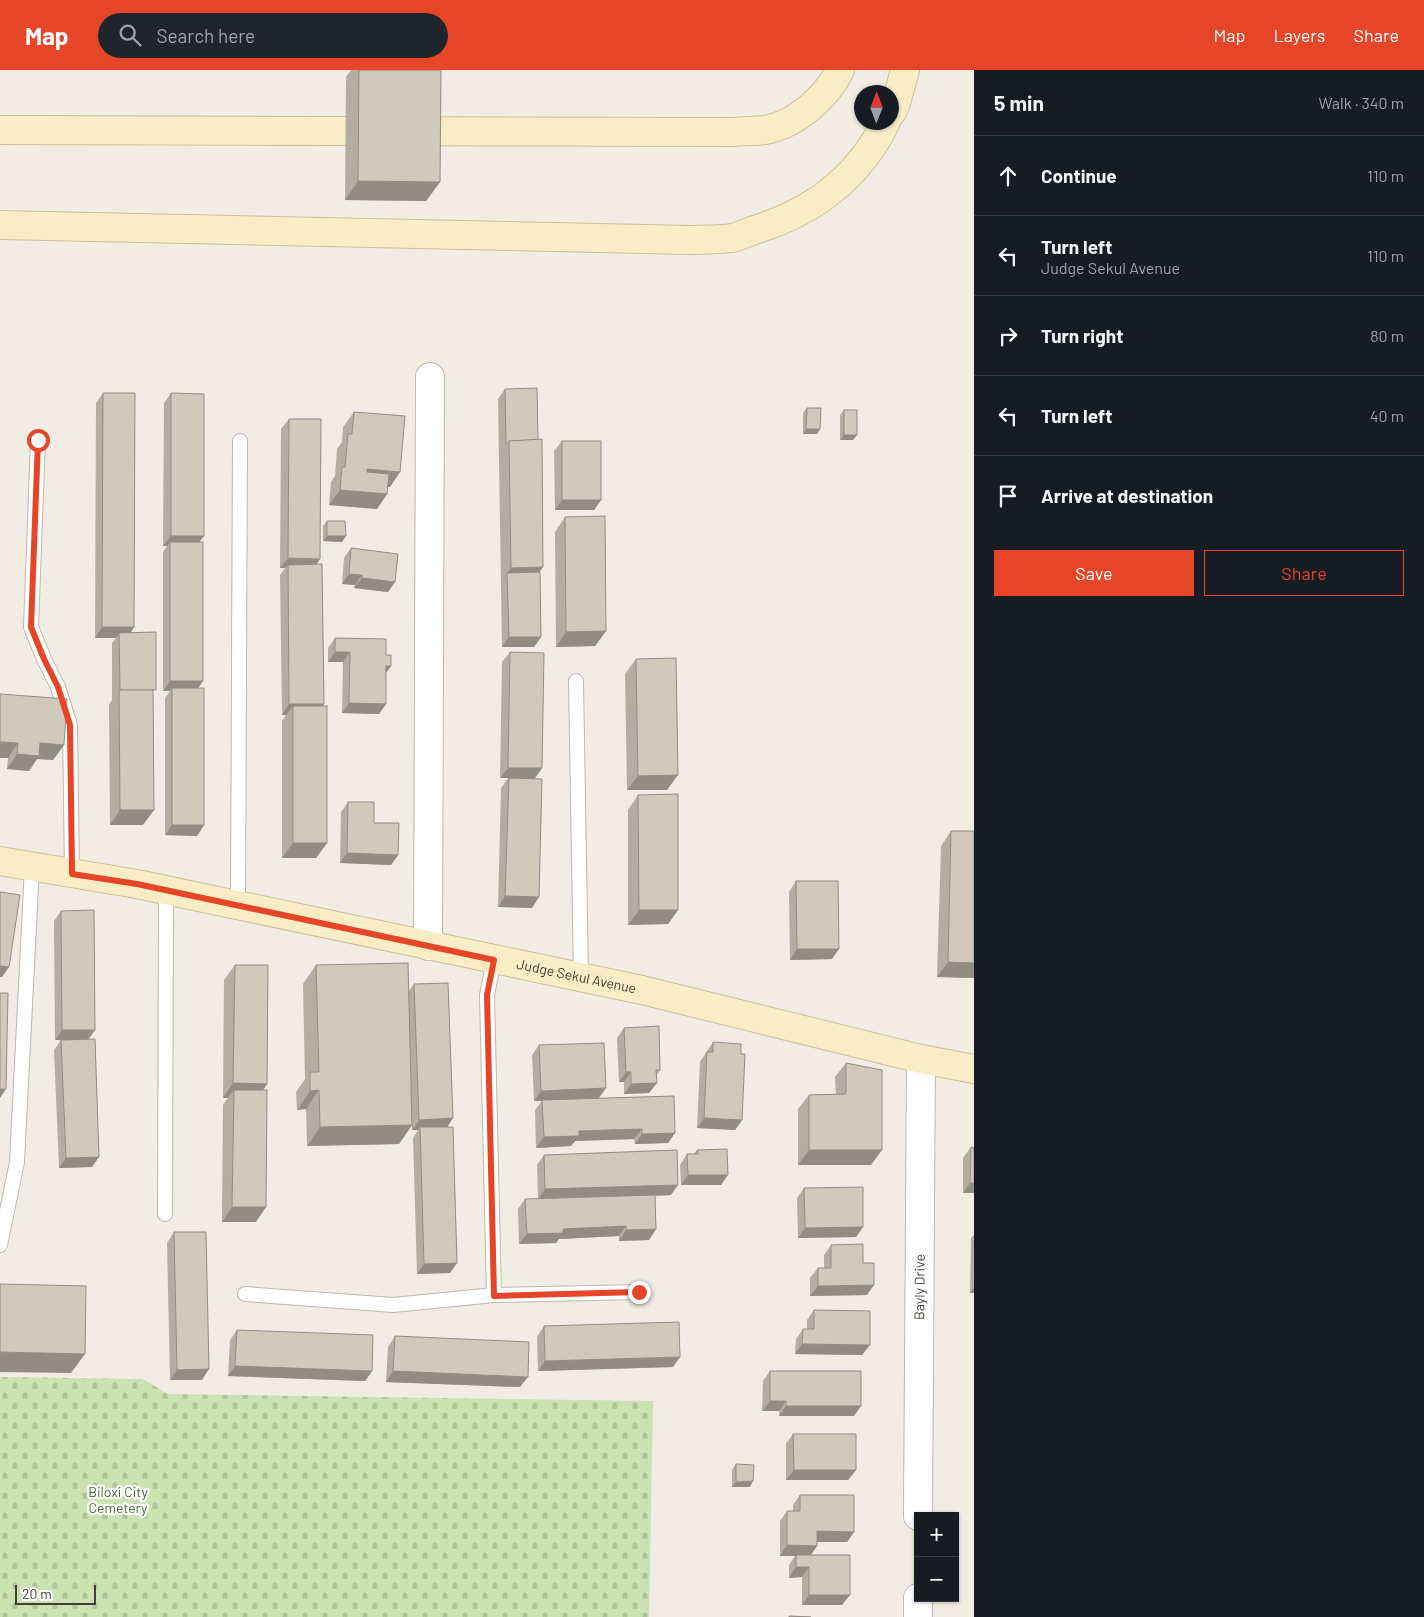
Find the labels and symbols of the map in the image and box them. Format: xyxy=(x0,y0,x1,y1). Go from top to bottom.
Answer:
north arrow xyxy=(854,85,899,130)
route start xyxy=(27,429,50,452)
street label: Judge Sekul Avenue xyxy=(515,955,638,997)
street label: Bayly Drive xyxy=(910,1254,928,1320)
route end xyxy=(628,1281,651,1304)
park label: Biloxi City Cemetery xyxy=(88,1483,148,1516)
scale bar xyxy=(15,1582,96,1605)

